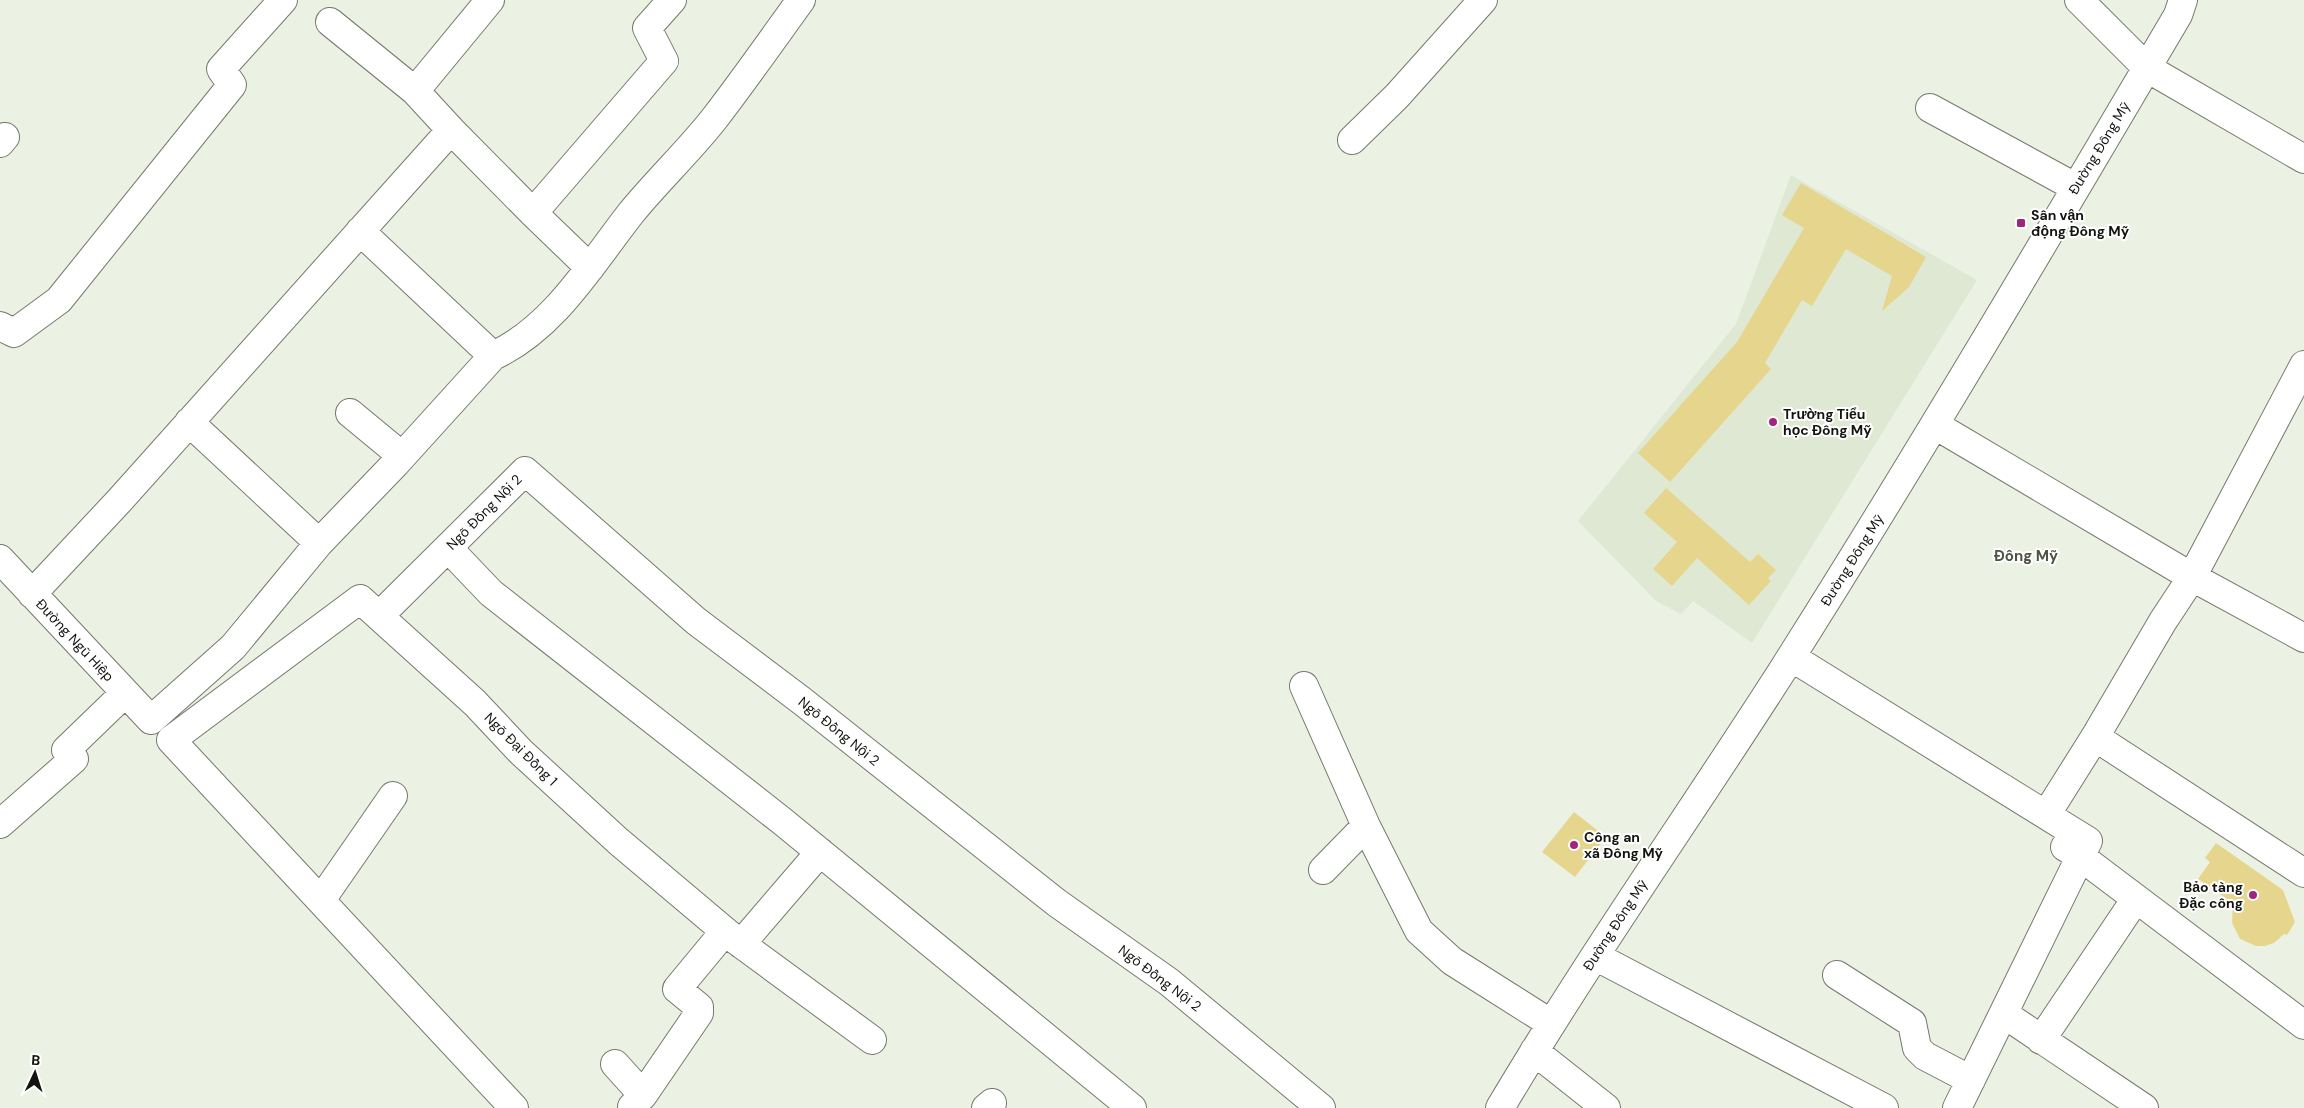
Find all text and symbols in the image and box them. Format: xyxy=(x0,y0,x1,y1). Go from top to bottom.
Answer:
street label: Đường Đông Mỹ xyxy=(2064,98,2134,198)
place label: Sân vận động Đông Mỹ xyxy=(2031,206,2130,240)
marker: Sân vận động Đông Mỹ xyxy=(2015,217,2027,229)
place label: Trường Tiểu học Đông Mỹ xyxy=(1783,405,1872,439)
marker: Trường Tiểu học Đông Mỹ xyxy=(1767,416,1779,428)
street label: Ngõ Đồng Nội 2 xyxy=(442,470,526,554)
street label: Đường Đông Mỹ xyxy=(1816,510,1888,609)
district label: Đông Mỹ xyxy=(1994,546,2058,566)
street label: Đường Ngũ Hiệp xyxy=(32,595,118,685)
street label: Ngõ Đồng Nội 2 xyxy=(795,693,883,769)
street label: Ngõ Đại Đồng 1 xyxy=(481,709,561,789)
place label: Công an xã Đông Mỹ xyxy=(1584,828,1664,862)
marker: Công an xã Đông Mỹ xyxy=(1568,839,1580,851)
street label: Đường Đông Mỹ xyxy=(1579,876,1651,974)
place label: Bảo tàng Đặc công xyxy=(2179,878,2243,912)
marker: Bảo tàng Đặc công xyxy=(2247,889,2259,901)
street label: Ngõ Đồng Nội 2 xyxy=(1115,941,1205,1015)
north arrow xyxy=(10,1048,60,1098)
text: B xyxy=(31,1051,41,1069)

